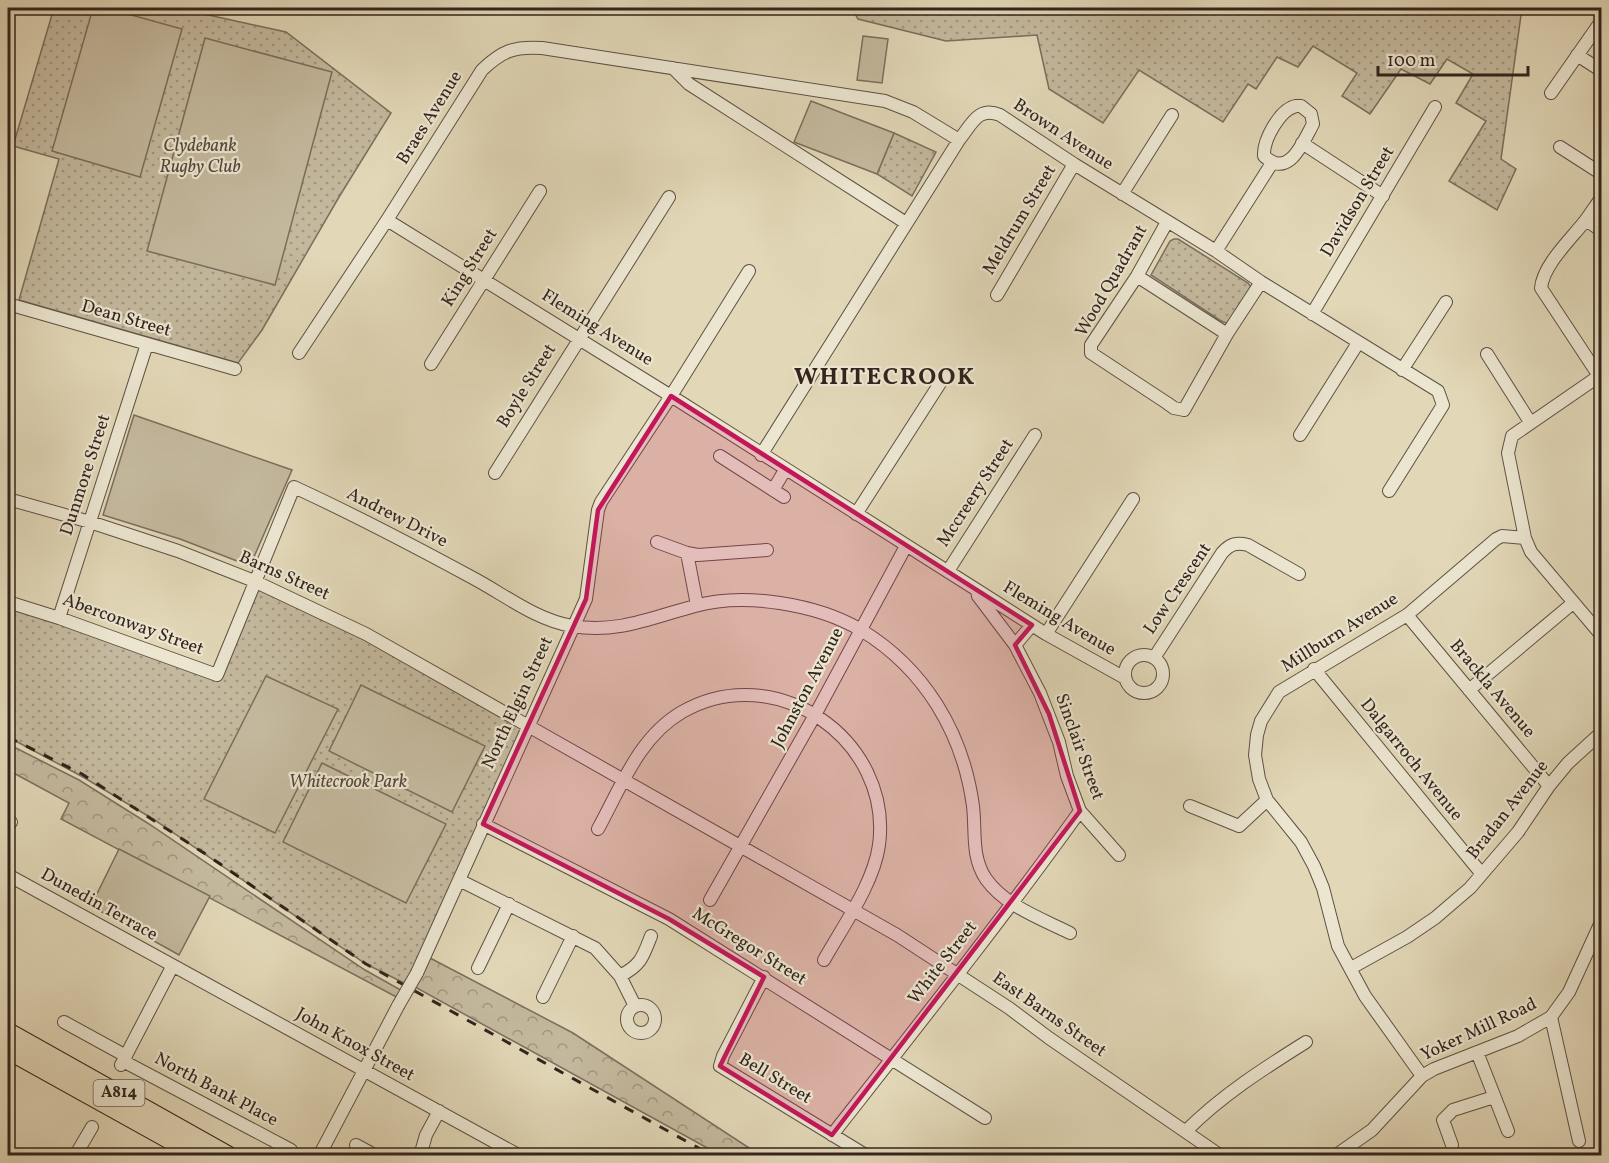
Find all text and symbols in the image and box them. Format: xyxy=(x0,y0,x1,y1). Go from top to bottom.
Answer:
scale bar xyxy=(1378,39,1528,77)
text: 100 m xyxy=(1387,49,1436,74)
street label: Braes Avenue xyxy=(391,66,469,170)
street label: Brown Avenue xyxy=(1008,93,1118,177)
park label: Clydebank Rugby Club xyxy=(160,134,241,180)
street label: Davidson Street xyxy=(1315,142,1401,262)
street label: Meldrum Street xyxy=(977,160,1063,280)
street label: Wood Quadrant xyxy=(1070,220,1154,342)
street label: King Street xyxy=(436,224,504,312)
street label: Fleming Avenue xyxy=(536,284,658,372)
street label: Dean Street xyxy=(78,294,174,344)
street label: Boyle Street xyxy=(491,339,563,433)
district label: WHITECROOK xyxy=(794,361,976,395)
street label: Dunmore Street xyxy=(55,411,117,539)
street label: Mccreery Street xyxy=(932,434,1020,552)
street label: Andrew Drive xyxy=(342,482,452,554)
street label: Low Crescent xyxy=(1138,538,1218,640)
street label: Barns Street xyxy=(235,545,333,607)
street label: Fleming Avenue xyxy=(998,575,1120,663)
street label: Millburn Avenue xyxy=(1277,587,1403,679)
street label: Aberconway Street xyxy=(59,588,207,662)
street label: Johnston Avenue xyxy=(766,623,850,753)
street label: North Elgin Street xyxy=(476,633,560,773)
street label: Brackla Avenue xyxy=(1443,634,1541,744)
street label: Sinclair Street xyxy=(1048,690,1110,804)
street label: Dalgarroch Avenue xyxy=(1354,693,1468,827)
street label: Bradan Avenue xyxy=(1461,755,1555,865)
park label: Whitecrook Park xyxy=(289,770,407,795)
street label: Dunedin Terrace xyxy=(36,862,162,948)
street label: McGregor Street xyxy=(687,902,811,992)
street label: White Street xyxy=(903,916,983,1010)
street label: East Barns Street xyxy=(987,966,1111,1064)
street label: Yoker Mill Road xyxy=(1417,992,1541,1068)
street label: John Knox Street xyxy=(291,1002,419,1088)
street label: North Bank Place xyxy=(150,1047,282,1133)
street label: Bell Street xyxy=(734,1047,816,1111)
road number: A814 xyxy=(94,1080,144,1106)

